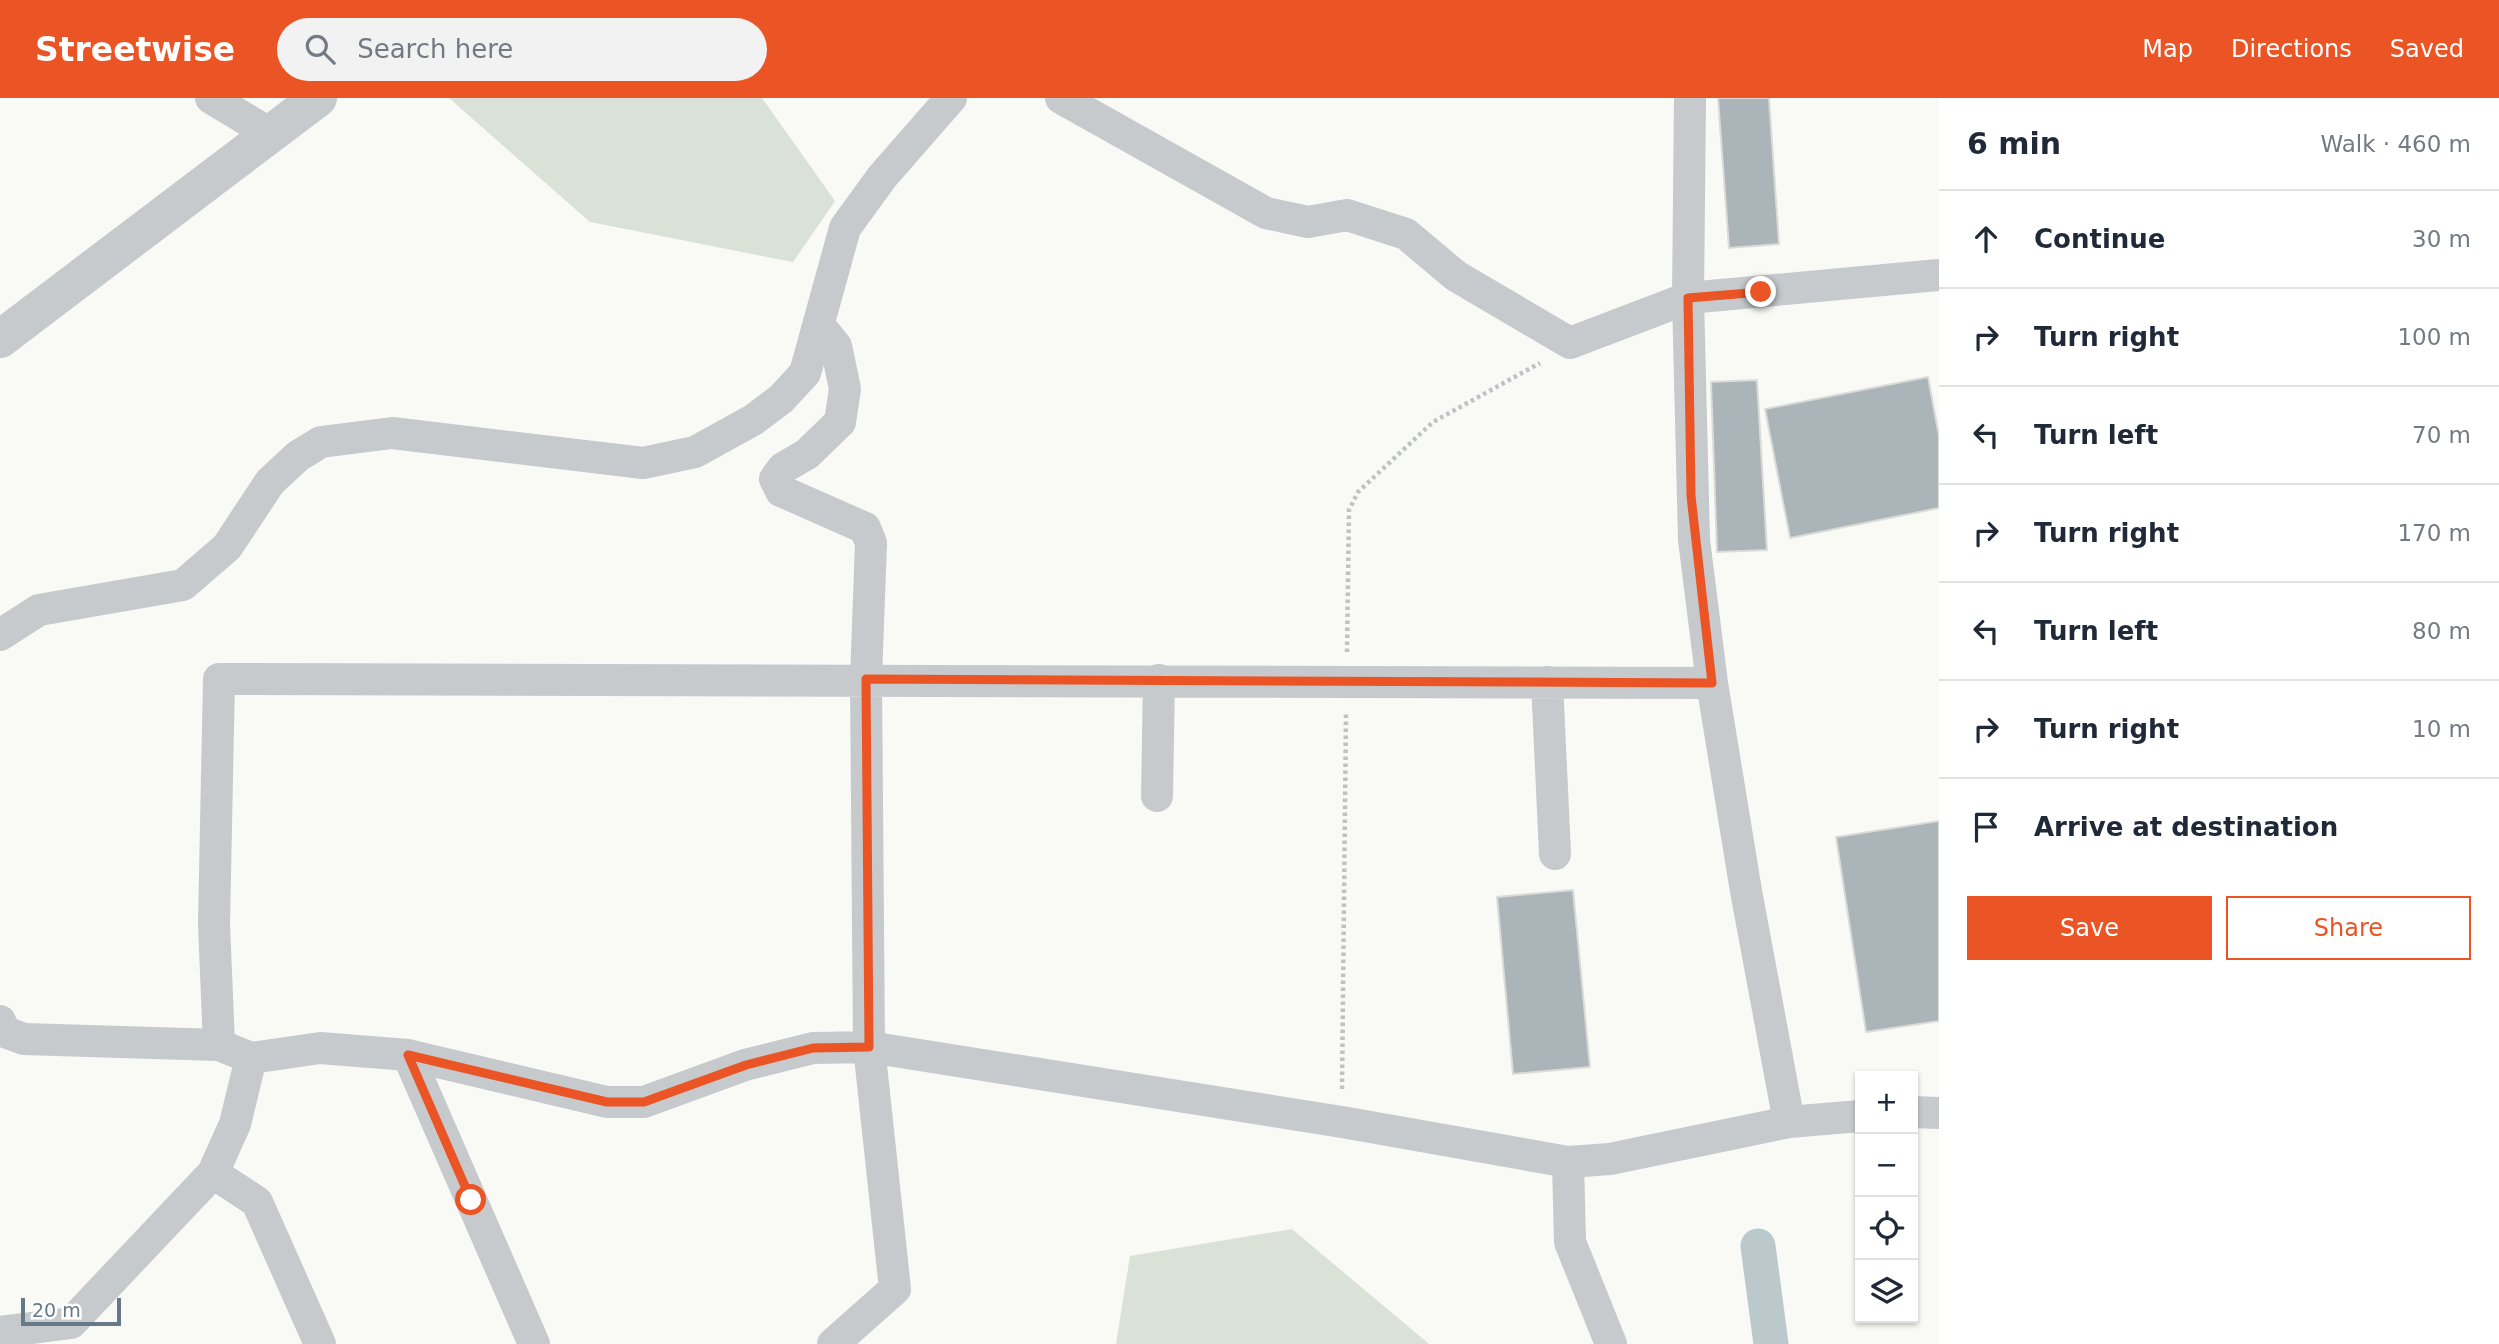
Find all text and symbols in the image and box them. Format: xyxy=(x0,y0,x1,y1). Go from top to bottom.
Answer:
search box xyxy=(277,18,767,81)
text: Streetwise xyxy=(35,30,235,69)
icon: search xyxy=(301,30,339,68)
text: Search here xyxy=(357,34,513,64)
text: Map xyxy=(2142,35,2193,63)
text: Directions xyxy=(2231,35,2352,63)
text: Saved xyxy=(2390,35,2464,63)
text: 6 min xyxy=(1967,126,2061,161)
text: Walk · 460 m xyxy=(2320,131,2471,157)
icon: ahead xyxy=(1967,220,2005,258)
text: Continue xyxy=(2034,224,2165,254)
text: 30 m xyxy=(2412,226,2471,252)
route end xyxy=(1745,276,1776,307)
icon: right xyxy=(1967,318,2005,356)
text: Turn right xyxy=(2034,322,2179,352)
text: 100 m xyxy=(2397,324,2471,350)
icon: left xyxy=(1967,416,2005,454)
text: Turn left xyxy=(2034,420,2158,450)
text: 70 m xyxy=(2412,422,2471,448)
icon: right xyxy=(1967,514,2005,552)
text: Turn right xyxy=(2034,518,2179,548)
text: 170 m xyxy=(2397,520,2471,546)
icon: left xyxy=(1967,612,2005,650)
text: Turn left xyxy=(2034,616,2158,646)
text: 80 m xyxy=(2412,618,2471,644)
icon: right xyxy=(1967,710,2005,748)
text: Turn right xyxy=(2034,714,2179,744)
text: 10 m xyxy=(2412,716,2471,742)
icon: arrive xyxy=(1967,808,2005,846)
text: Arrive at destination xyxy=(2034,812,2338,842)
button: Save xyxy=(1967,896,2212,960)
button: Share xyxy=(2226,896,2471,960)
map controls xyxy=(1855,1071,1918,1323)
button: + xyxy=(1855,1071,1918,1134)
button: − xyxy=(1855,1134,1918,1197)
route start xyxy=(455,1184,486,1215)
button: locate xyxy=(1855,1197,1918,1260)
button: layers xyxy=(1855,1260,1918,1323)
scale bar xyxy=(21,1295,121,1327)
text: 20 m xyxy=(32,1299,81,1321)

